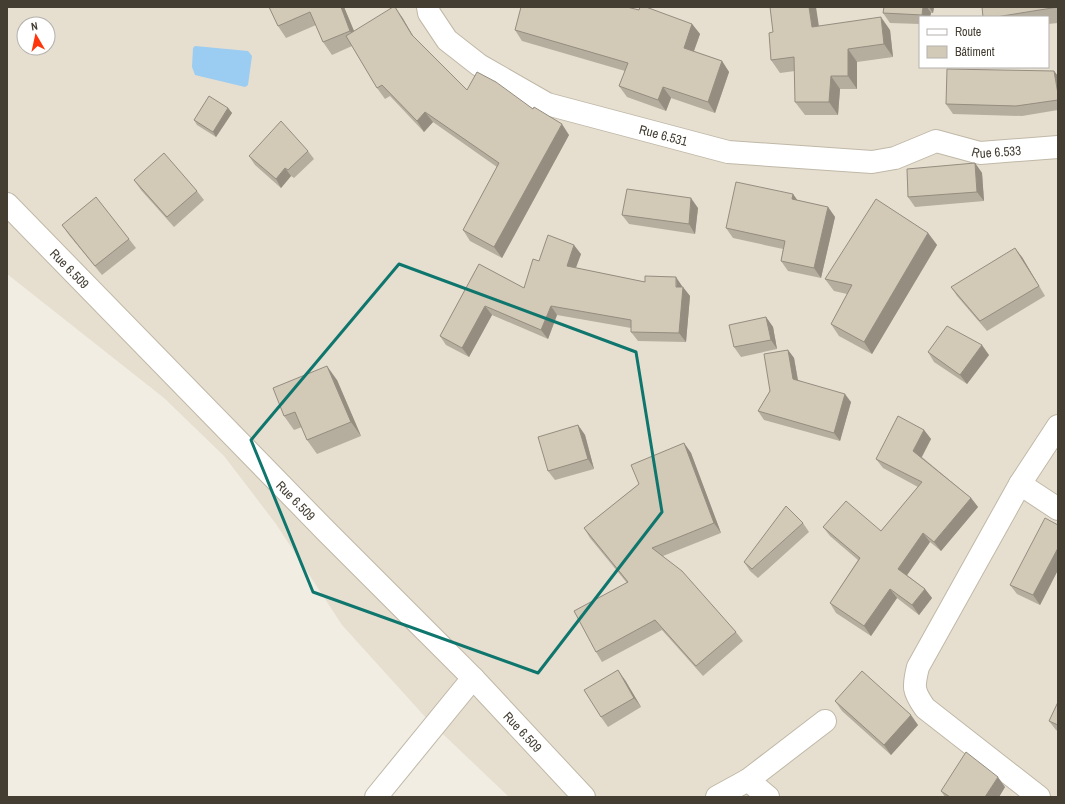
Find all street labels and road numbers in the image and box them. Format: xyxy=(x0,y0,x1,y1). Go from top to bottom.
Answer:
street label: Rue 6.531 xyxy=(637,121,689,150)
street label: Rue 6.533 xyxy=(970,142,1022,162)
street label: Rue 6.509 xyxy=(46,245,93,292)
street label: Rue 6.509 xyxy=(272,477,319,524)
street label: Rue 6.509 xyxy=(500,708,546,756)

